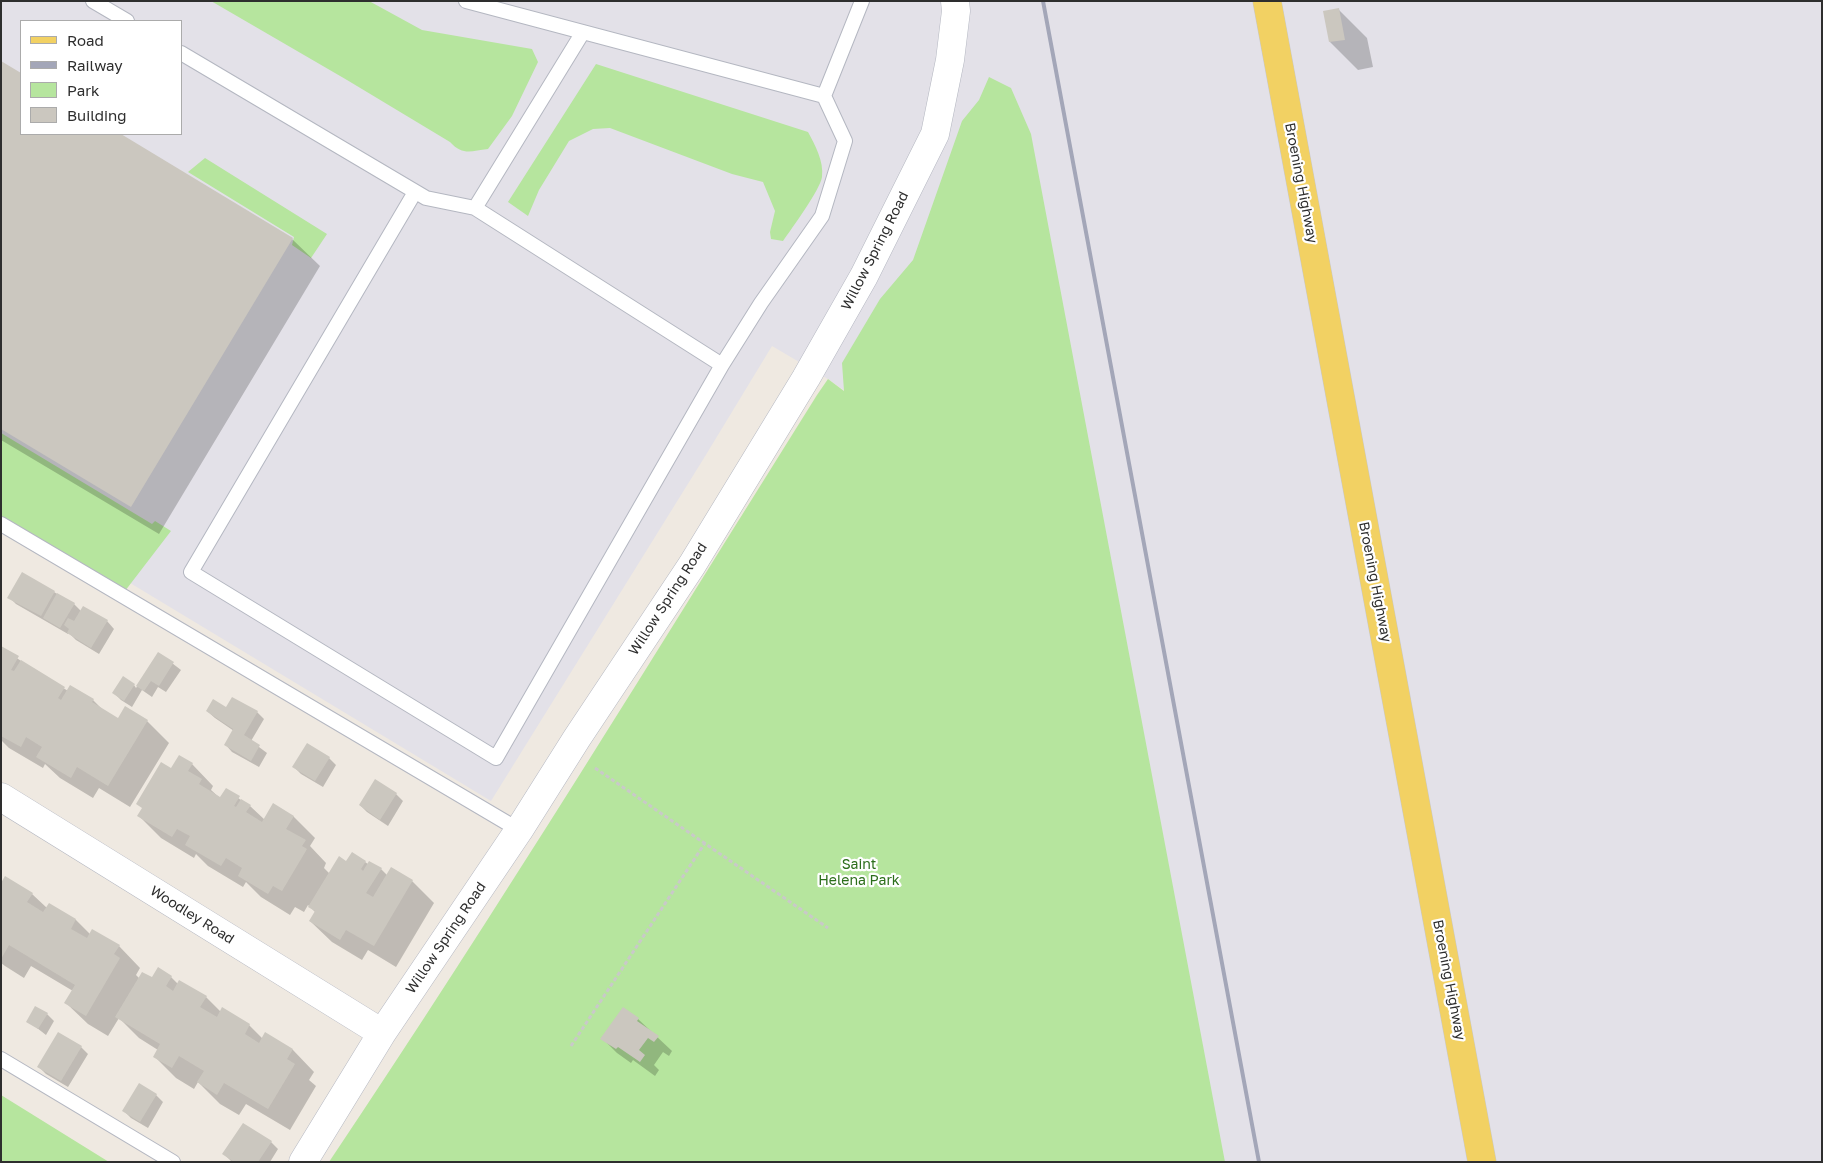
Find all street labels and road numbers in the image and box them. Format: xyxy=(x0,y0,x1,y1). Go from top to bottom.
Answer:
street label: Broening Highway xyxy=(1281,121,1321,245)
street label: Willow Spring Road xyxy=(838,189,912,313)
street label: Broening Highway xyxy=(1355,520,1395,644)
street label: Willow Spring Road xyxy=(625,540,711,658)
street label: Willow Spring Road xyxy=(402,879,490,997)
street label: Woodley Road xyxy=(147,882,237,948)
street label: Broening Highway xyxy=(1429,918,1469,1042)

